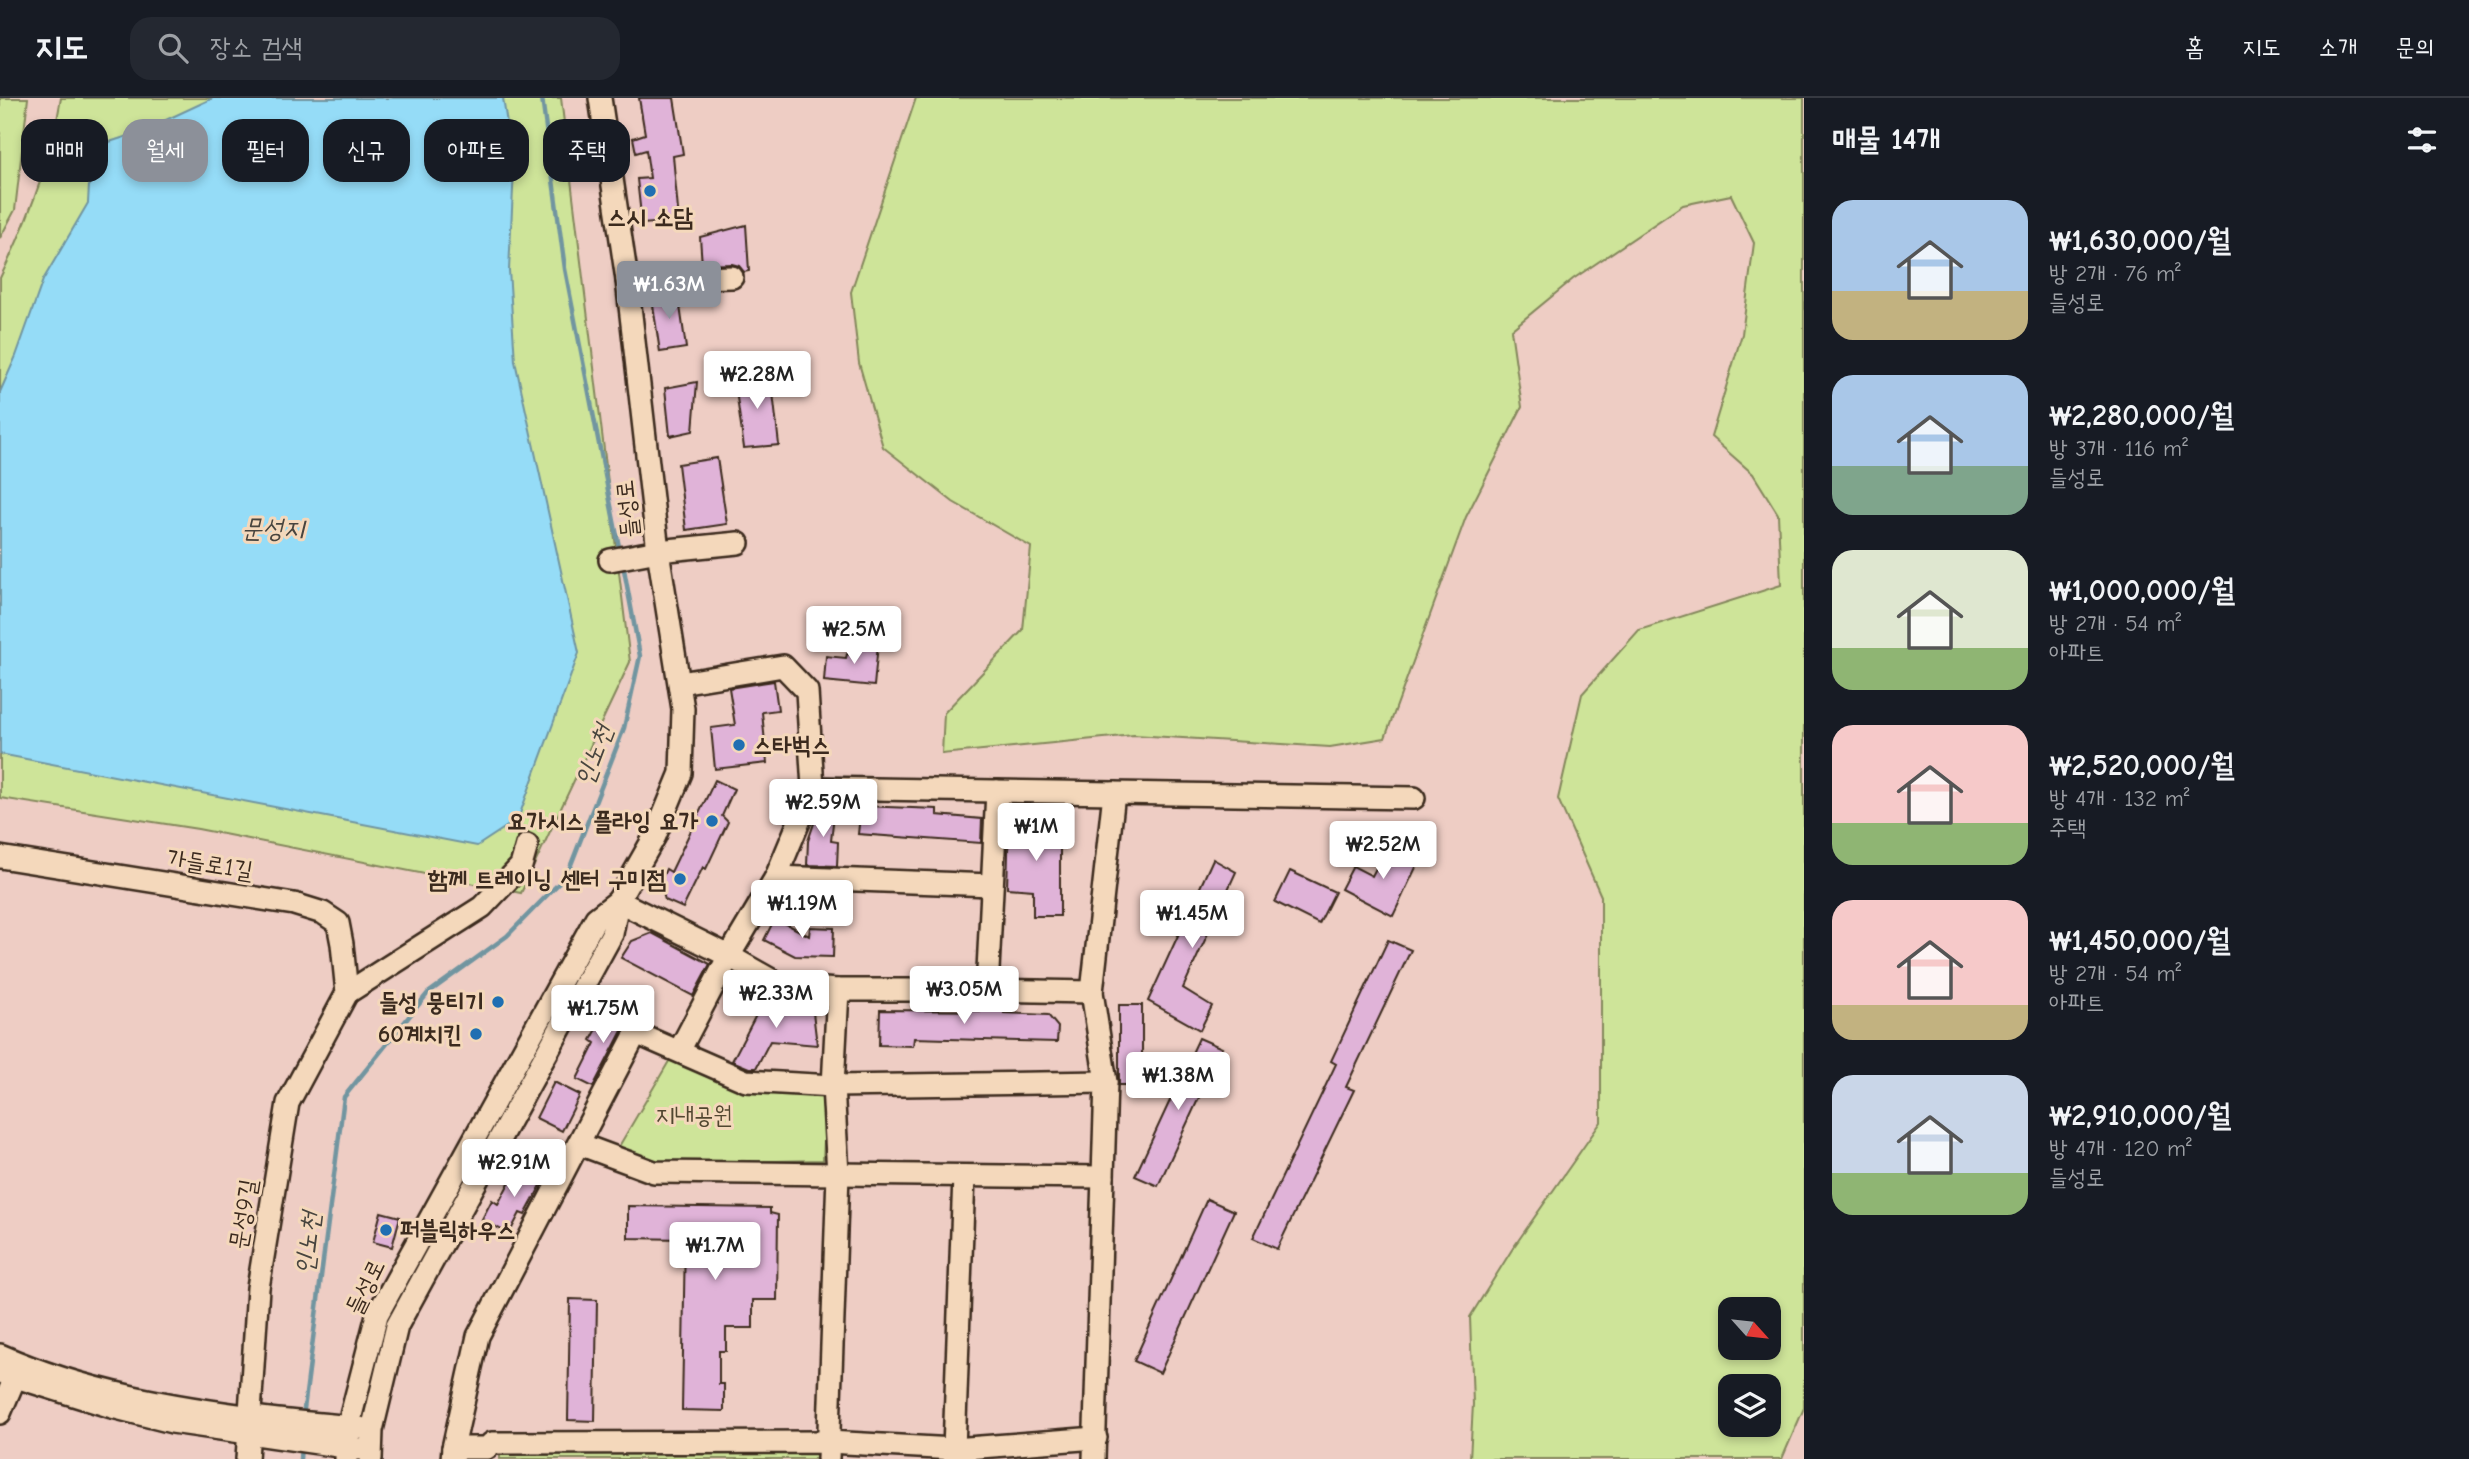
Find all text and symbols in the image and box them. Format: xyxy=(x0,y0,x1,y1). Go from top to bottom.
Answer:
search box xyxy=(130,17,620,80)
text: 지도 xyxy=(35,28,88,66)
icon: search xyxy=(154,29,192,67)
text: 장소 검색 xyxy=(210,33,302,63)
text: 홈 xyxy=(2185,33,2204,61)
text: 지도 xyxy=(2242,33,2281,61)
text: 소개 xyxy=(2319,33,2357,61)
text: 문의 xyxy=(2395,33,2434,61)
chip: 매매 xyxy=(21,119,108,182)
chip: 월세 xyxy=(122,119,208,182)
chip: 필터 xyxy=(222,119,309,182)
chip: 신규 xyxy=(323,119,410,182)
chip: 아파트 xyxy=(424,119,529,182)
chip: 주택 xyxy=(543,119,630,182)
icon: filters xyxy=(2403,121,2441,159)
text: 매물 14개 xyxy=(1832,122,1941,157)
marker: 스시 소담 xyxy=(642,183,658,199)
place label: 스시 소담 xyxy=(607,203,694,231)
text: ₩1,630,000/월 xyxy=(2049,223,2231,258)
icon: home xyxy=(1888,228,1972,312)
text: 방 2개 · 76 m² xyxy=(2049,260,2181,287)
pin: ₩1.63M xyxy=(612,262,726,321)
text: ₩1.63M xyxy=(633,270,705,297)
text: 들성로 xyxy=(2049,289,2105,316)
pin: ₩2.28M xyxy=(700,352,814,411)
text: ₩2.28M xyxy=(720,360,794,387)
text: ₩2,280,000/월 xyxy=(2049,398,2234,433)
icon: home xyxy=(1888,403,1972,487)
text: 방 3개 · 116 m² xyxy=(2049,435,2188,462)
text: 들성로 xyxy=(2049,464,2105,491)
street label: 들성로 xyxy=(610,479,644,539)
water label: 문성지 xyxy=(242,514,307,544)
text: ₩1,000,000/월 xyxy=(2049,573,2235,608)
icon: home xyxy=(1888,578,1972,662)
pin: ₩2.5M xyxy=(805,606,903,666)
text: 방 2개 · 54 m² xyxy=(2049,610,2181,637)
text: ₩2.5M xyxy=(822,615,886,642)
text: 아파트 xyxy=(2049,639,2105,666)
water label: 인노천 xyxy=(569,718,620,790)
place label: 스타벅스 xyxy=(753,731,830,759)
marker: 스타벅스 xyxy=(731,737,747,753)
text: ₩2,520,000/월 xyxy=(2049,748,2235,783)
icon: home xyxy=(1888,753,1972,837)
pin: ₩2.59M xyxy=(766,780,880,839)
text: 방 4개 · 132 m² xyxy=(2049,785,2189,812)
text: ₩2.59M xyxy=(785,788,861,815)
pin: ₩1M xyxy=(1002,804,1070,863)
place label: 요가시스 플라잉 요가 xyxy=(507,807,699,835)
text: ₩1M xyxy=(1014,812,1058,839)
marker: 요가시스 플라잉 요가 xyxy=(704,813,720,829)
text: 주택 xyxy=(2049,814,2086,841)
pin: ₩2.52M xyxy=(1326,822,1440,881)
text: ₩2.52M xyxy=(1346,830,1420,857)
street label: 가들로1길 xyxy=(165,843,255,885)
place label: 함께 트레이닝 센터 구미점 xyxy=(427,865,666,893)
marker: 함께 트레이닝 센터 구미점 xyxy=(672,871,688,887)
pin: ₩1.19M xyxy=(745,880,859,940)
text: ₩1.19M xyxy=(767,889,837,916)
pin: ₩1.45M xyxy=(1135,890,1249,950)
text: ₩1.45M xyxy=(1156,899,1228,926)
text: ₩1,450,000/월 xyxy=(2049,923,2231,958)
icon: home xyxy=(1888,928,1972,1012)
text: 방 2개 · 54 m² xyxy=(2049,960,2181,987)
pin: ₩3.05M xyxy=(907,967,1021,1026)
pin: ₩2.33M xyxy=(719,970,833,1030)
text: ₩3.05M xyxy=(926,975,1002,1002)
text: ₩2.33M xyxy=(739,979,813,1006)
pin: ₩1.75M xyxy=(546,986,660,1045)
place label: 들성 뭉티기 xyxy=(379,988,484,1016)
text: 아파트 xyxy=(2049,989,2105,1016)
marker: 들성 뭉티기 xyxy=(490,994,506,1010)
text: ₩1.75M xyxy=(567,994,639,1021)
place label: 60계치킨 xyxy=(378,1020,462,1048)
marker: 60계치킨 xyxy=(468,1026,484,1042)
pin: ₩1.38M xyxy=(1121,1052,1235,1112)
text: ₩1.38M xyxy=(1142,1061,1214,1088)
text: ₩2,910,000/월 xyxy=(2049,1098,2231,1133)
park label: 지내공원 xyxy=(655,1101,733,1129)
icon: home xyxy=(1888,1103,1972,1187)
text: 방 4개 · 120 m² xyxy=(2049,1135,2192,1162)
pin: ₩2.91M xyxy=(457,1140,571,1199)
text: ₩2.91M xyxy=(478,1148,550,1175)
text: 들성로 xyxy=(2049,1164,2105,1191)
street label: 문성9길 xyxy=(224,1177,262,1251)
water label: 인노천 xyxy=(289,1207,327,1276)
place label: 퍼블릭하우스 xyxy=(400,1216,516,1244)
marker: 퍼블릭하우스 xyxy=(378,1222,394,1238)
pin: ₩1.7M xyxy=(666,1222,764,1282)
text: ₩1.7M xyxy=(685,1231,745,1258)
street label: 들성로 xyxy=(340,1255,390,1319)
north arrow xyxy=(1718,1297,1782,1360)
map controls xyxy=(1718,1297,1781,1437)
button: layers xyxy=(1718,1374,1781,1437)

